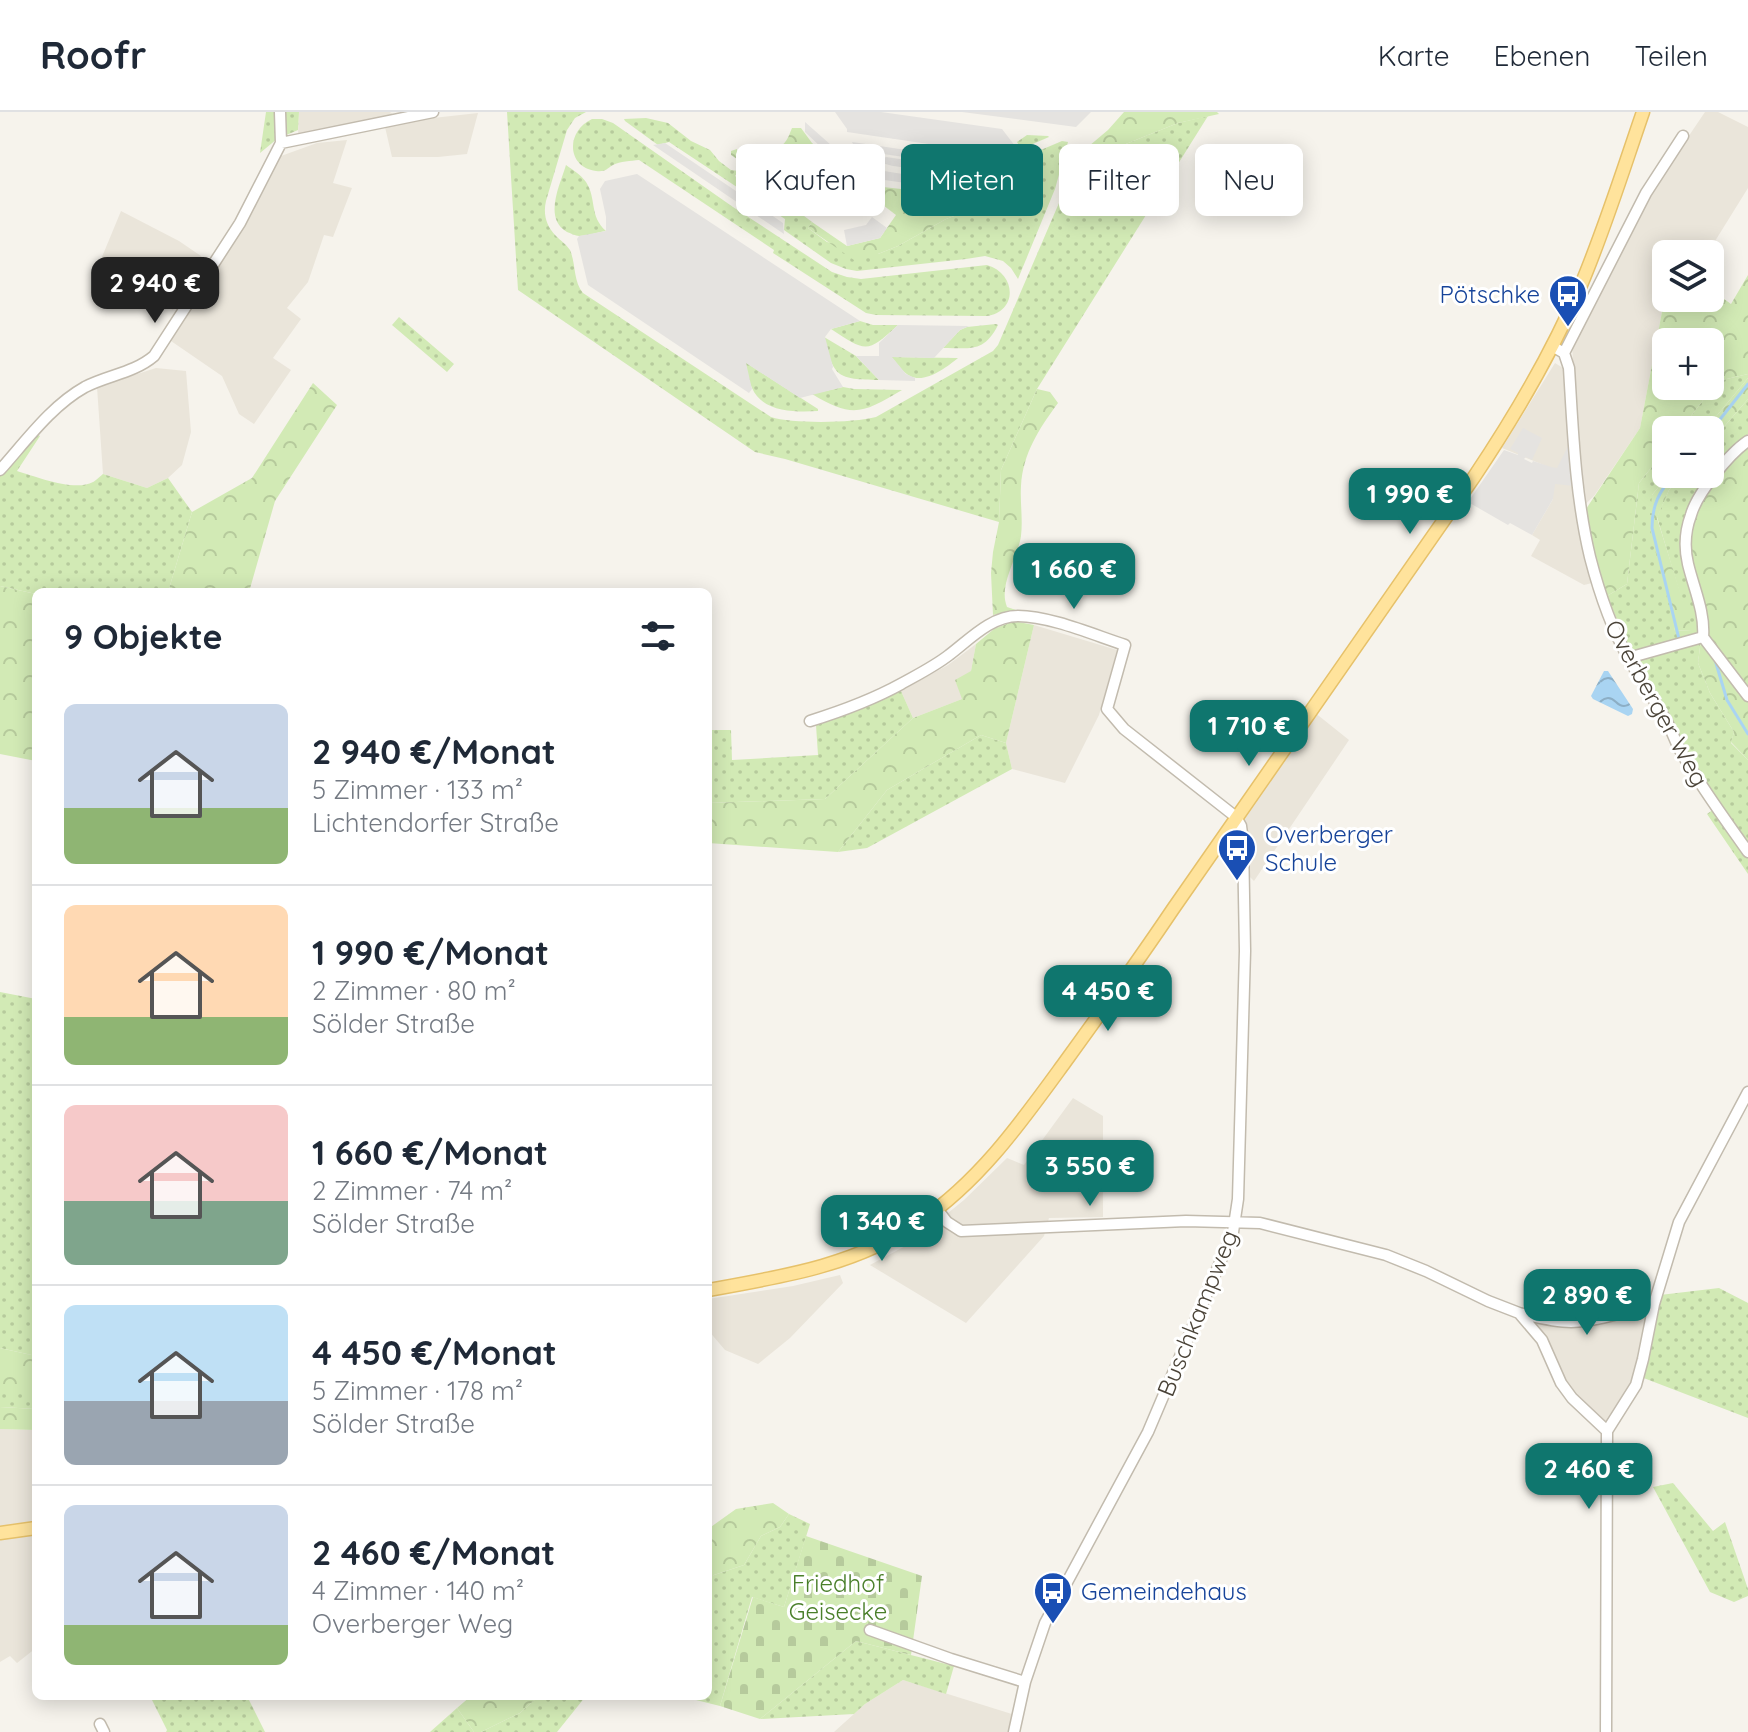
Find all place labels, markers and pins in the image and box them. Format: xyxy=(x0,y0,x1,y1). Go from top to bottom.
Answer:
pin: 2 940 € xyxy=(81,257,229,325)
bus stop icon: Pötschke xyxy=(1547,273,1589,328)
place label: Pötschke xyxy=(1439,279,1540,309)
pin: 1 990 € xyxy=(1336,468,1484,536)
pin: 1 660 € xyxy=(1000,543,1148,611)
pin: 1 710 € xyxy=(1175,700,1323,768)
place label: Overberger Schule xyxy=(1265,819,1393,877)
bus stop icon: Overberger Schule xyxy=(1216,827,1258,882)
pin: 4 450 € xyxy=(1034,965,1182,1033)
pin: 3 550 € xyxy=(1016,1140,1164,1208)
pin: 1 340 € xyxy=(808,1195,956,1263)
pin: 2 890 € xyxy=(1513,1269,1661,1337)
pin: 2 460 € xyxy=(1515,1443,1663,1511)
bus stop icon: Gemeindehaus xyxy=(1032,1570,1074,1625)
place label: Gemeindehaus xyxy=(1081,1576,1247,1606)

